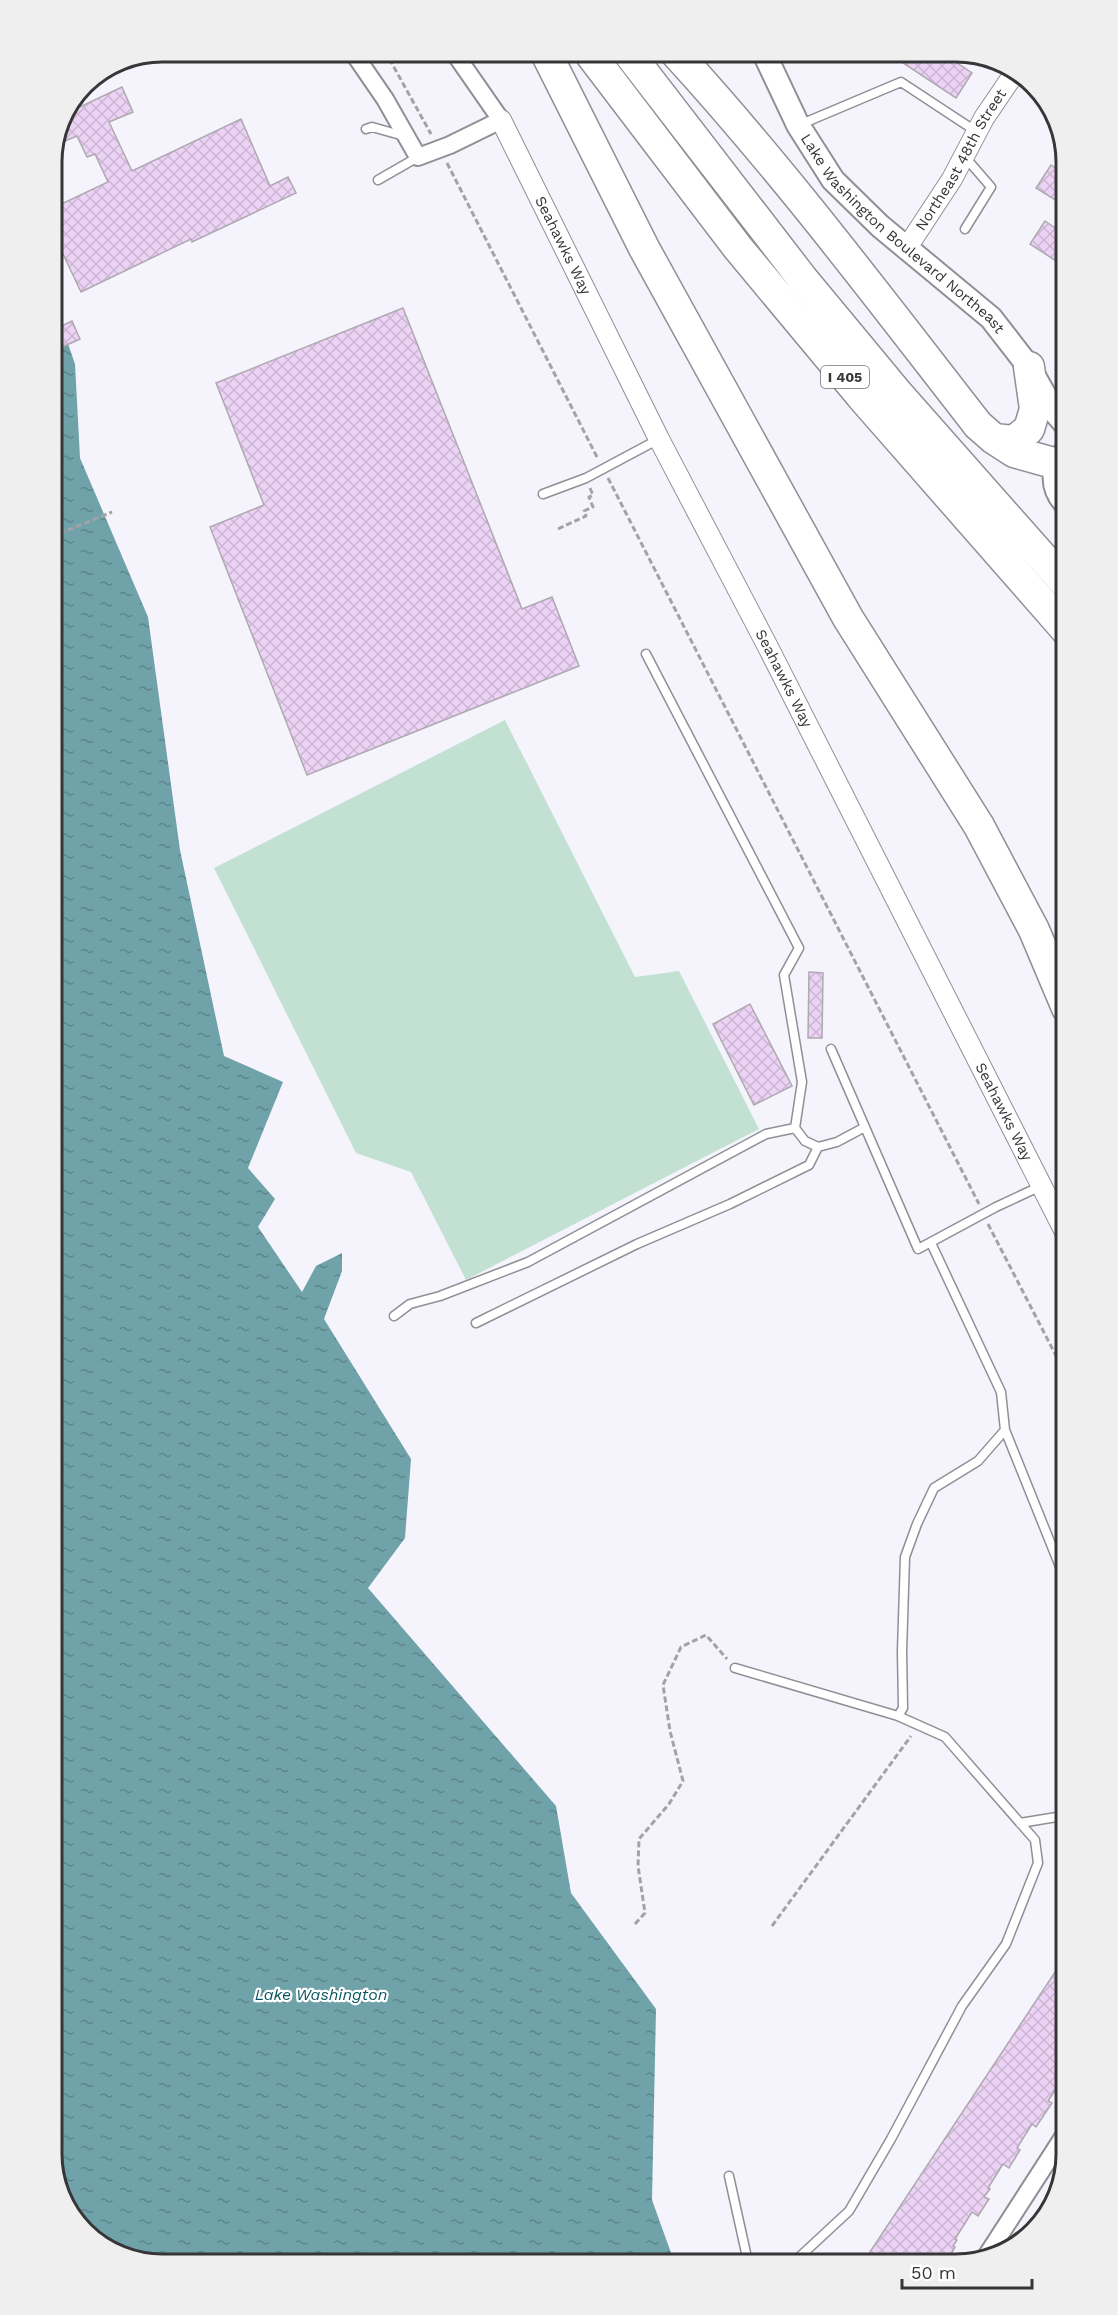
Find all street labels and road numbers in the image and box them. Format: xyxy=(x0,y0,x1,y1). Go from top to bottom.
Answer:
street label: Northeast 48th Street xyxy=(912,85,1011,234)
street label: Lake Washington Boulevard Northeast xyxy=(797,130,1009,337)
street label: Seahawks Way xyxy=(531,193,595,298)
road number: I 405 xyxy=(821,366,869,388)
street label: Seahawks Way xyxy=(751,626,816,731)
street label: Seahawks Way xyxy=(972,1060,1036,1164)

